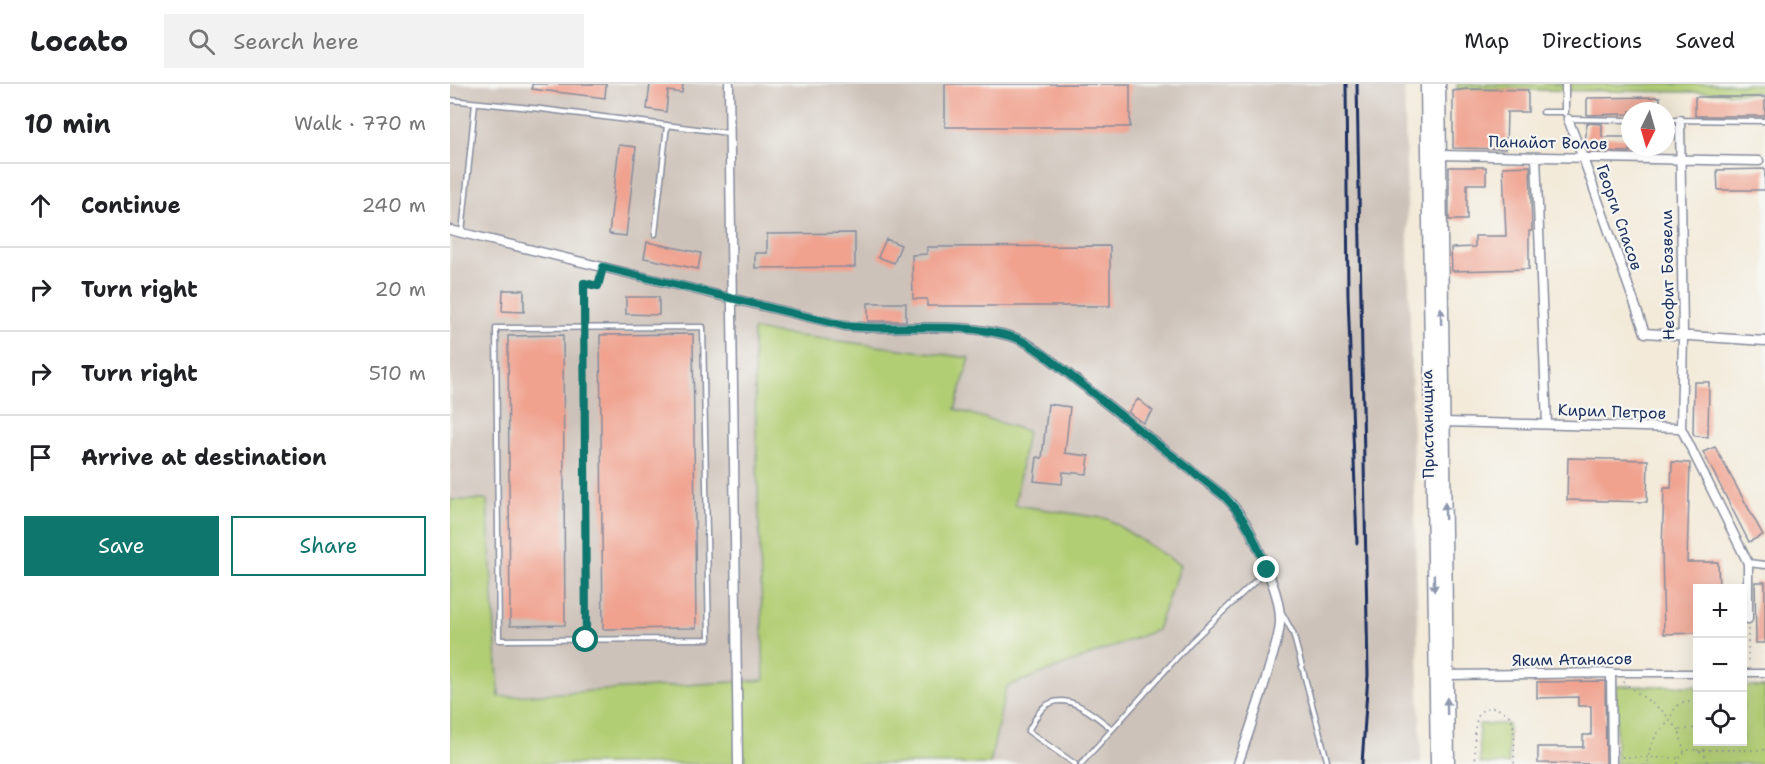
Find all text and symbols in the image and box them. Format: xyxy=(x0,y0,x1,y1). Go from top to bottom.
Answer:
search box xyxy=(164,14,584,68)
text: Locato xyxy=(30,22,128,60)
icon: search xyxy=(185,25,218,58)
text: Search here xyxy=(233,27,359,56)
text: Map xyxy=(1464,27,1509,55)
text: Directions xyxy=(1542,27,1642,55)
text: Saved xyxy=(1675,27,1735,55)
north arrow xyxy=(1621,102,1675,156)
text: 10 min xyxy=(24,106,111,141)
text: Walk · 770 m xyxy=(294,110,426,136)
street label: Панайот Волов xyxy=(1488,131,1608,154)
street label: Георги Спасов xyxy=(1592,161,1647,273)
icon: ahead xyxy=(24,189,57,222)
text: Continue xyxy=(81,191,181,220)
text: 240 m xyxy=(361,192,426,218)
street label: Неофит Бозвели xyxy=(1656,210,1679,340)
icon: right xyxy=(24,273,57,306)
text: Turn right xyxy=(81,275,198,304)
text: 20 m xyxy=(375,276,426,302)
one-way arrow xyxy=(1437,306,1446,325)
icon: right xyxy=(24,357,57,390)
text: Turn right xyxy=(81,359,198,388)
text: 510 m xyxy=(369,360,426,386)
street label: Пристанищна xyxy=(1416,370,1439,478)
street label: Кирил Петров xyxy=(1557,399,1667,424)
icon: arrive xyxy=(24,441,57,474)
text: Arrive at destination xyxy=(81,443,327,472)
one-way arrow xyxy=(1441,501,1450,520)
button: Save xyxy=(24,516,219,576)
button: Share xyxy=(231,516,426,576)
route end xyxy=(1253,556,1279,582)
one-way arrow xyxy=(1429,574,1439,593)
map controls xyxy=(1693,584,1747,746)
button: + xyxy=(1693,584,1747,638)
route start xyxy=(572,626,598,652)
button: − xyxy=(1693,638,1747,692)
street label: Яким Атанасов xyxy=(1512,648,1632,671)
button: locate xyxy=(1693,692,1747,746)
one-way arrow xyxy=(1442,696,1452,715)

